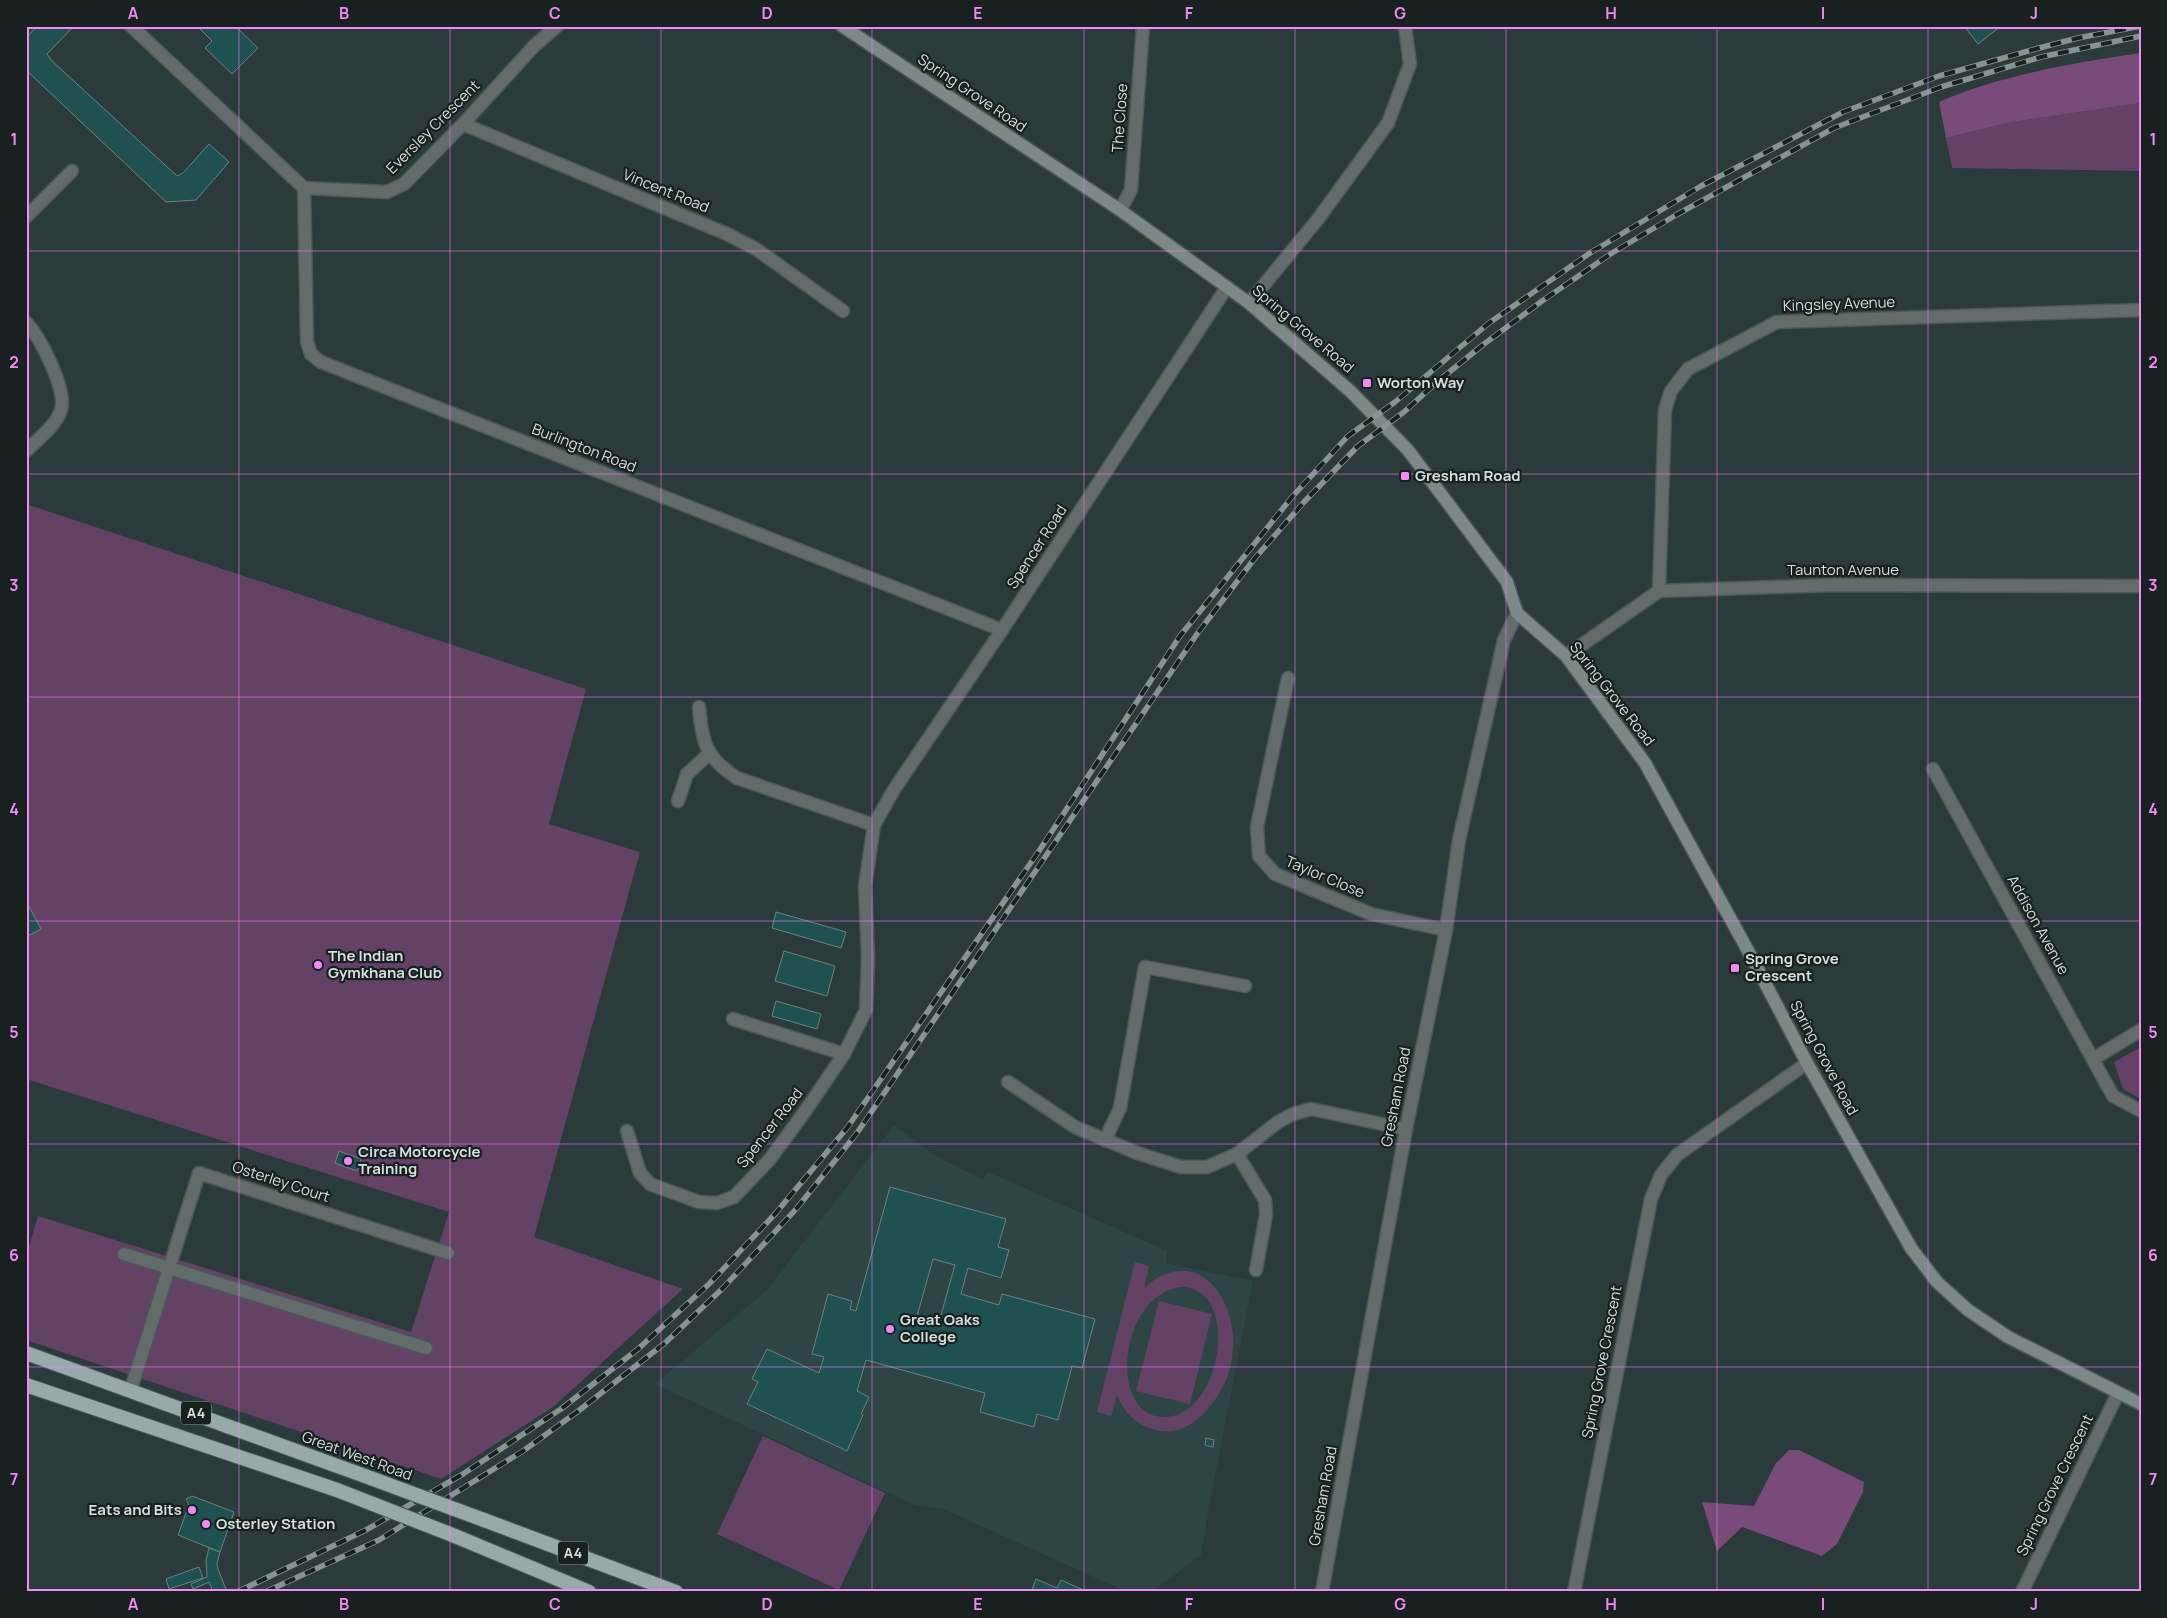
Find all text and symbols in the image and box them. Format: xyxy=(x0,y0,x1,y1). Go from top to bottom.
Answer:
text: A xyxy=(128,2,139,24)
text: B xyxy=(339,2,349,24)
text: C xyxy=(549,2,561,24)
text: D xyxy=(761,2,773,24)
text: E xyxy=(973,2,983,24)
text: F xyxy=(1185,2,1194,24)
text: G xyxy=(1394,2,1406,24)
text: H xyxy=(1605,2,1617,24)
text: I xyxy=(1821,2,1825,24)
text: J xyxy=(2030,2,2038,24)
street label: Spring Grove Road xyxy=(914,48,1031,137)
street label: Eversley Crescent xyxy=(381,75,484,178)
street label: The Close xyxy=(1107,82,1132,153)
text: 1 xyxy=(10,128,18,150)
text: 1 xyxy=(2149,128,2157,150)
street label: Vincent Road xyxy=(620,164,712,217)
street label: Spring Grove Road xyxy=(1248,280,1359,377)
street label: Kingsley Avenue xyxy=(1782,291,1896,316)
text: 2 xyxy=(9,351,19,373)
text: 2 xyxy=(2148,351,2158,373)
place label: Worton Way xyxy=(1377,372,1465,393)
marker: Worton Way xyxy=(1361,377,1373,389)
street label: Burlington Road xyxy=(529,418,639,477)
place label: Gresham Road xyxy=(1415,465,1521,486)
marker: Gresham Road xyxy=(1399,470,1411,482)
street label: Spencer Road xyxy=(1002,501,1072,593)
street label: Taunton Avenue xyxy=(1787,559,1899,580)
text: 3 xyxy=(9,574,19,596)
text: 3 xyxy=(2148,574,2158,596)
street label: Spring Grove Road xyxy=(1565,637,1660,750)
text: 4 xyxy=(9,798,19,820)
text: 4 xyxy=(2148,798,2158,820)
street label: Taylor Close xyxy=(1282,850,1368,903)
street label: Addison Avenue xyxy=(2002,871,2075,978)
place label: The Indian Gymkhana Club xyxy=(328,945,442,983)
place label: Spring Grove Crescent xyxy=(1745,948,1839,986)
marker: The Indian Gymkhana Club xyxy=(312,959,324,971)
marker: Spring Grove Crescent xyxy=(1729,962,1741,974)
street label: Spring Grove Road xyxy=(1785,997,1863,1119)
text: 5 xyxy=(9,1021,19,1043)
text: 5 xyxy=(2148,1021,2158,1043)
street label: Gresham Road xyxy=(1376,1045,1415,1148)
street label: Spencer Road xyxy=(732,1083,808,1172)
place label: Circa Motorcycle Training xyxy=(358,1141,481,1179)
marker: Circa Motorcycle Training xyxy=(342,1155,354,1167)
street label: Osterley Court xyxy=(230,1156,333,1207)
text: 6 xyxy=(9,1244,19,1266)
text: 6 xyxy=(2148,1244,2158,1266)
street label: Spring Grove Crescent xyxy=(1576,1284,1627,1440)
place label: Great Oaks College xyxy=(900,1309,980,1347)
marker: Great Oaks College xyxy=(884,1323,896,1335)
road number: A4 xyxy=(181,1402,211,1425)
street label: Spring Grove Crescent xyxy=(2011,1410,2098,1559)
street label: Great West Road xyxy=(299,1426,415,1485)
street label: Gresham Road xyxy=(1303,1444,1342,1547)
text: 7 xyxy=(10,1468,18,1490)
text: 7 xyxy=(2149,1468,2157,1490)
place label: Eats and Bits xyxy=(89,1499,182,1520)
marker: Eats and Bits xyxy=(186,1504,198,1516)
place label: Osterley Station xyxy=(216,1513,335,1534)
marker: Osterley Station xyxy=(200,1518,212,1530)
road number: A4 xyxy=(558,1542,588,1565)
text: A xyxy=(128,1593,139,1615)
text: B xyxy=(339,1593,349,1615)
text: C xyxy=(549,1593,561,1615)
text: D xyxy=(761,1593,773,1615)
text: E xyxy=(973,1593,983,1615)
text: F xyxy=(1185,1593,1194,1615)
text: G xyxy=(1394,1593,1406,1615)
text: H xyxy=(1605,1593,1617,1615)
text: I xyxy=(1821,1593,1825,1615)
text: J xyxy=(2030,1593,2038,1615)

